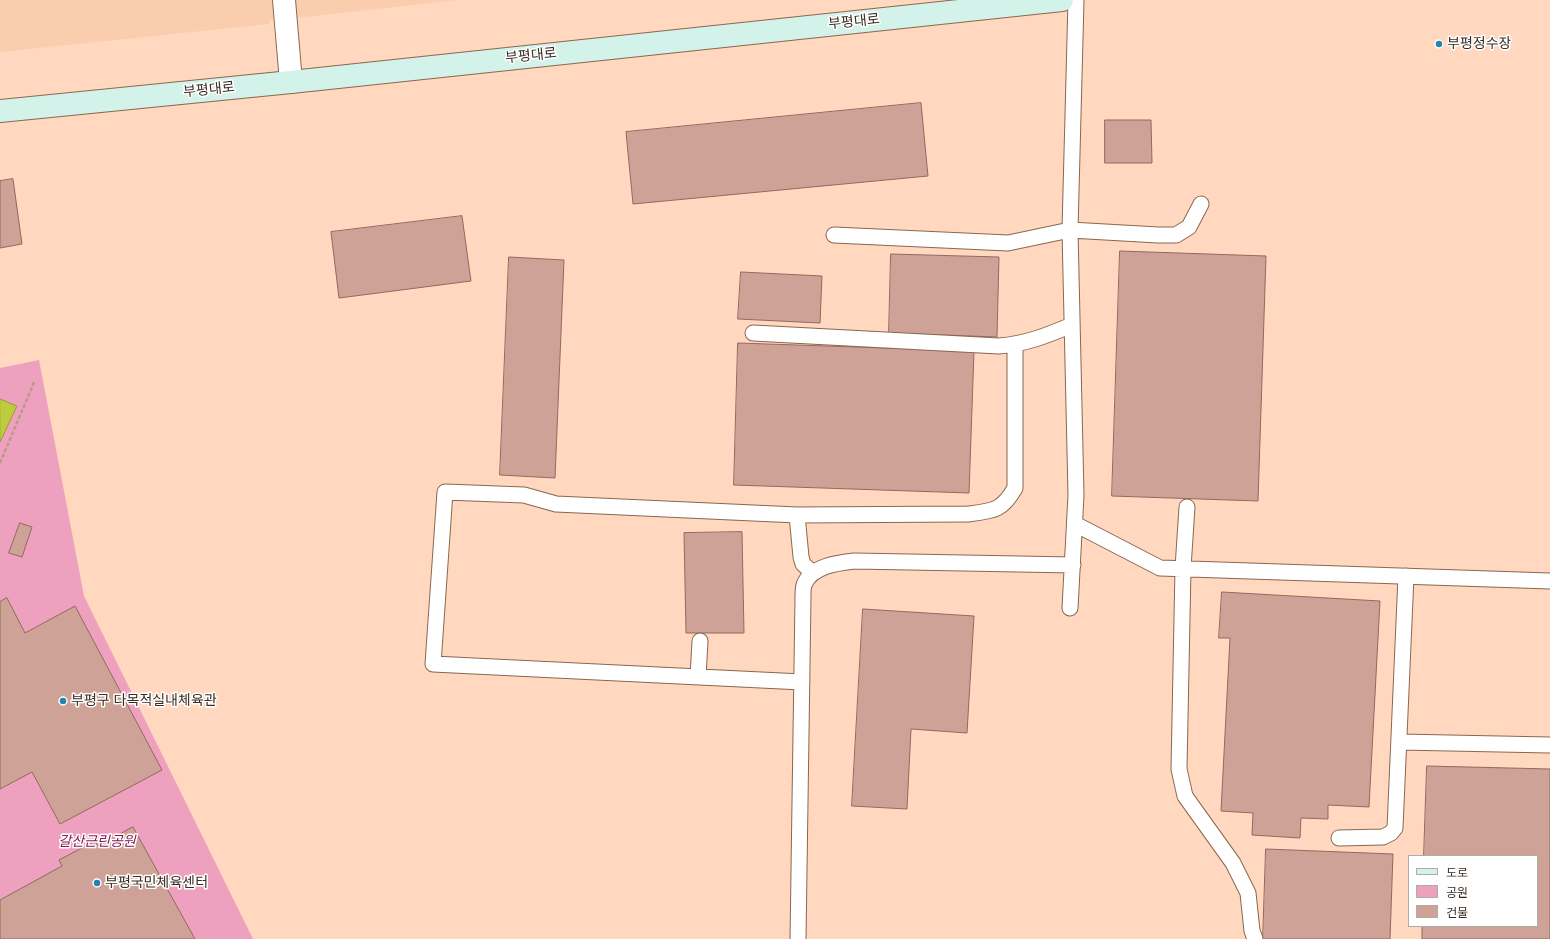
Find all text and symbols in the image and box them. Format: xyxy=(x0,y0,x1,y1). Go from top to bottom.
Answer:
street label: 부평대로 xyxy=(828,11,880,33)
place label: 부평정수장 xyxy=(1447,36,1511,52)
marker: 부평정수장 xyxy=(1434,39,1444,49)
street label: 부평대로 xyxy=(505,45,557,67)
street label: 부평대로 xyxy=(183,79,235,101)
place label: 부평구 다목적실내체육관 xyxy=(71,693,217,709)
marker: 부평구 다목적실내체육관 xyxy=(58,696,68,706)
park label: 갈산근린공원 xyxy=(58,834,136,850)
legend xyxy=(1408,855,1538,927)
text: 도로 xyxy=(1446,865,1468,880)
place label: 부평국민체육센터 xyxy=(105,875,208,891)
marker: 부평국민체육센터 xyxy=(92,878,102,888)
text: 공원 xyxy=(1446,885,1468,900)
text: 건물 xyxy=(1446,905,1468,920)

